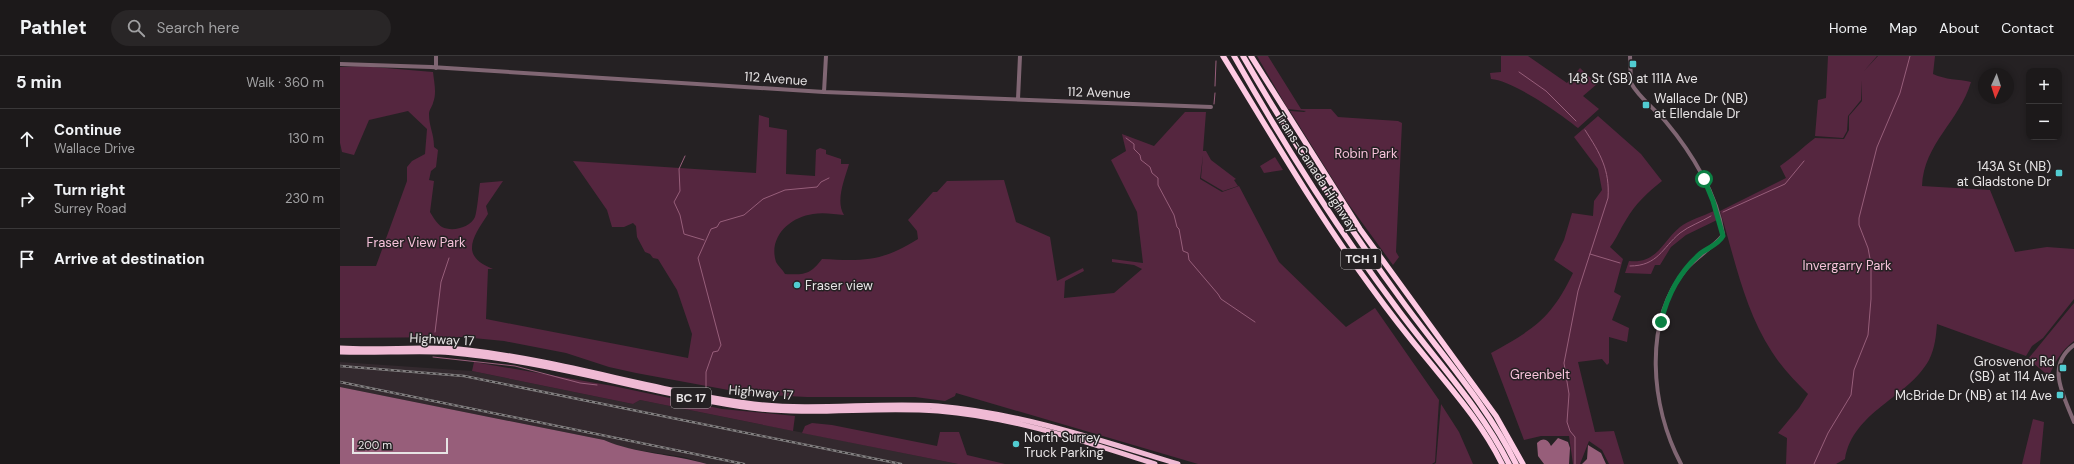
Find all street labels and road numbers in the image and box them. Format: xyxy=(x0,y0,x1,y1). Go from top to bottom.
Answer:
street label: 112 Avenue xyxy=(744,68,808,89)
street label: 112 Avenue xyxy=(1067,83,1131,102)
street label: Trans-Canada Highway xyxy=(1271,109,1362,235)
road number: TCH 1 xyxy=(1341,249,1381,269)
street label: Highway 17 xyxy=(409,329,475,350)
street label: Highway 17 xyxy=(728,381,794,404)
road number: BC 17 xyxy=(671,388,711,408)

